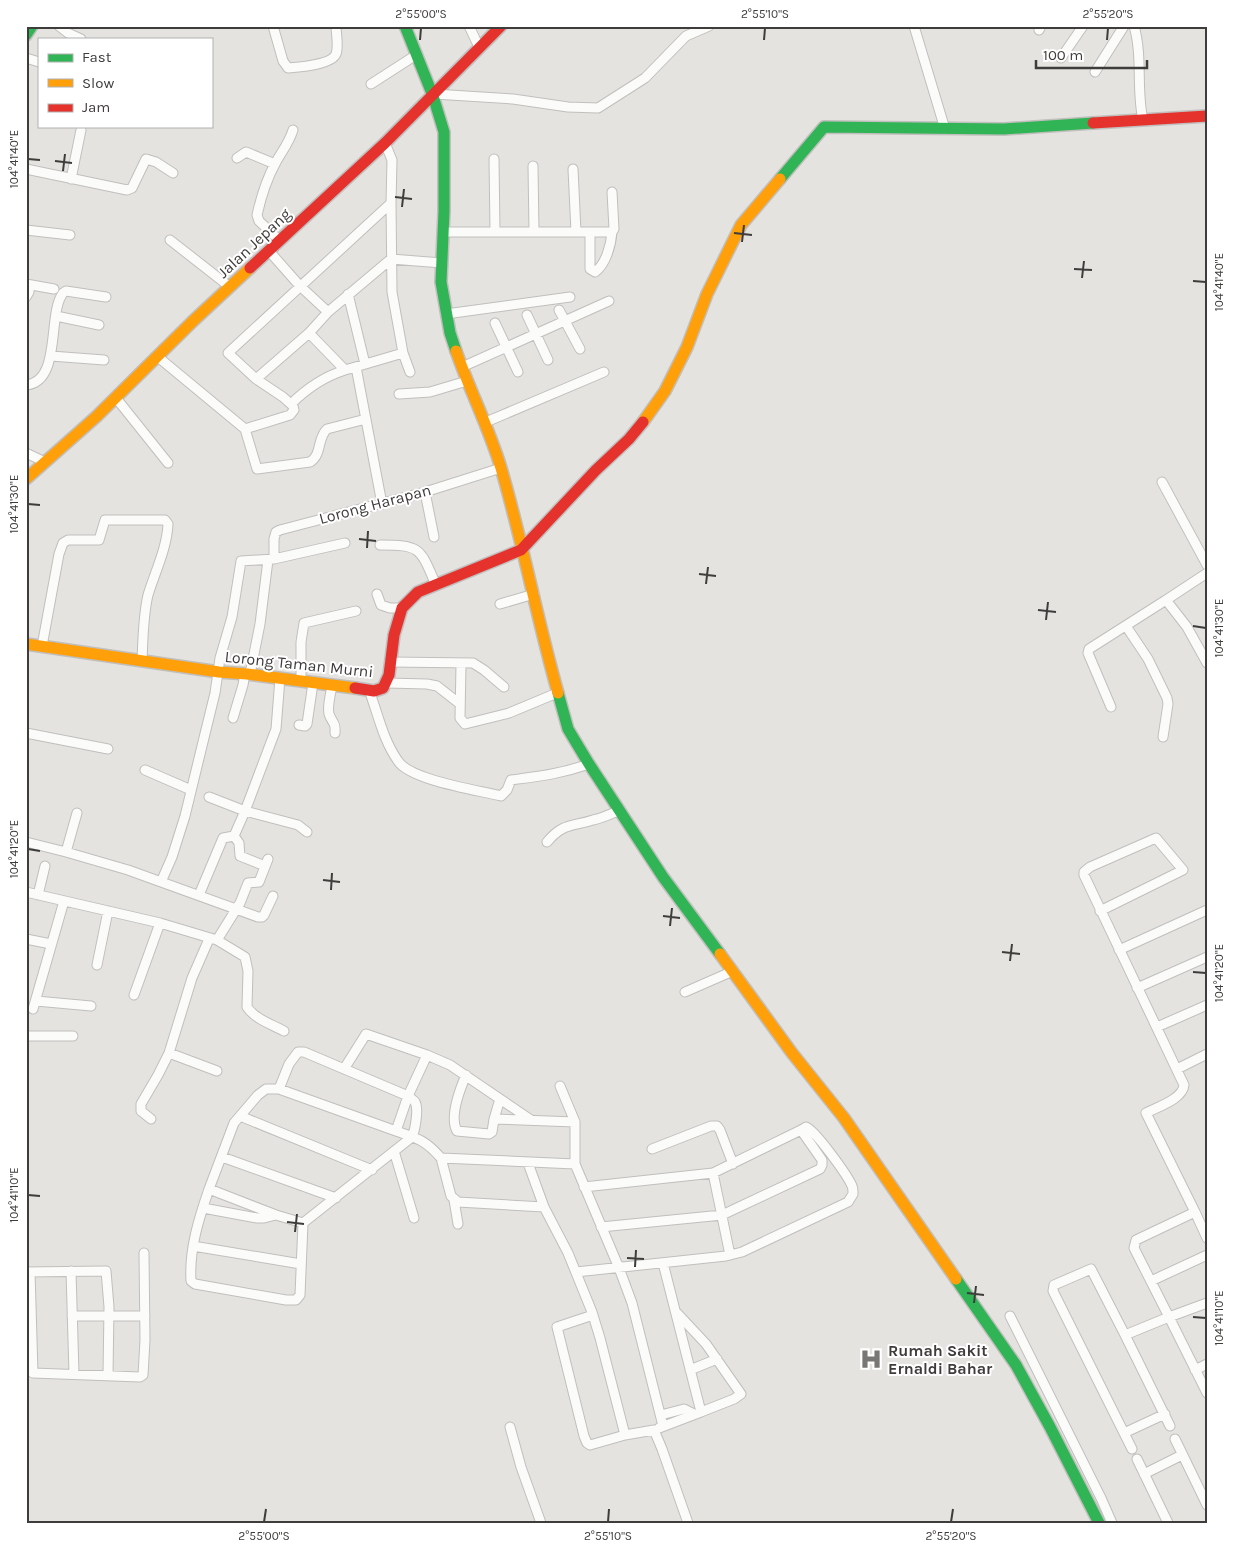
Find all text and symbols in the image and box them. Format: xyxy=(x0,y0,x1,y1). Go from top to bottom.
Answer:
text: 2°55'00"S xyxy=(395,7,447,21)
text: 2°55'10"S xyxy=(741,7,789,21)
text: 2°55'20"S xyxy=(1082,7,1134,21)
legend xyxy=(38,38,212,128)
scale bar xyxy=(1036,38,1147,70)
text: 100 m xyxy=(1043,46,1083,64)
text: Fast xyxy=(82,48,112,66)
text: Slow xyxy=(82,74,114,92)
text: Jam xyxy=(82,98,110,116)
text: 104°41'40"E xyxy=(7,130,21,188)
street label: Jalan Jepang xyxy=(213,204,295,282)
text: 104°41'40"E xyxy=(1212,253,1226,311)
text: 104°41'30"E xyxy=(7,475,21,533)
street label: Lorong Harapan xyxy=(317,480,433,528)
text: 104°41'30"E xyxy=(1212,599,1226,657)
street label: Lorong Taman Murni xyxy=(224,647,374,681)
text: 104°41'20"E xyxy=(7,820,21,878)
text: 104°41'20"E xyxy=(1212,944,1226,1002)
text: 104°41'10"E xyxy=(7,1167,21,1223)
text: 104°41'10"E xyxy=(1212,1290,1226,1346)
place label: Rumah Sakit Ernaldi Bahar xyxy=(888,1341,993,1378)
hospital icon: Rumah Sakit Ernaldi Bahar xyxy=(858,1346,884,1372)
text: 2°55'00"S xyxy=(238,1529,290,1543)
text: 2°55'10"S xyxy=(584,1529,632,1543)
text: 2°55'20"S xyxy=(925,1529,977,1543)

